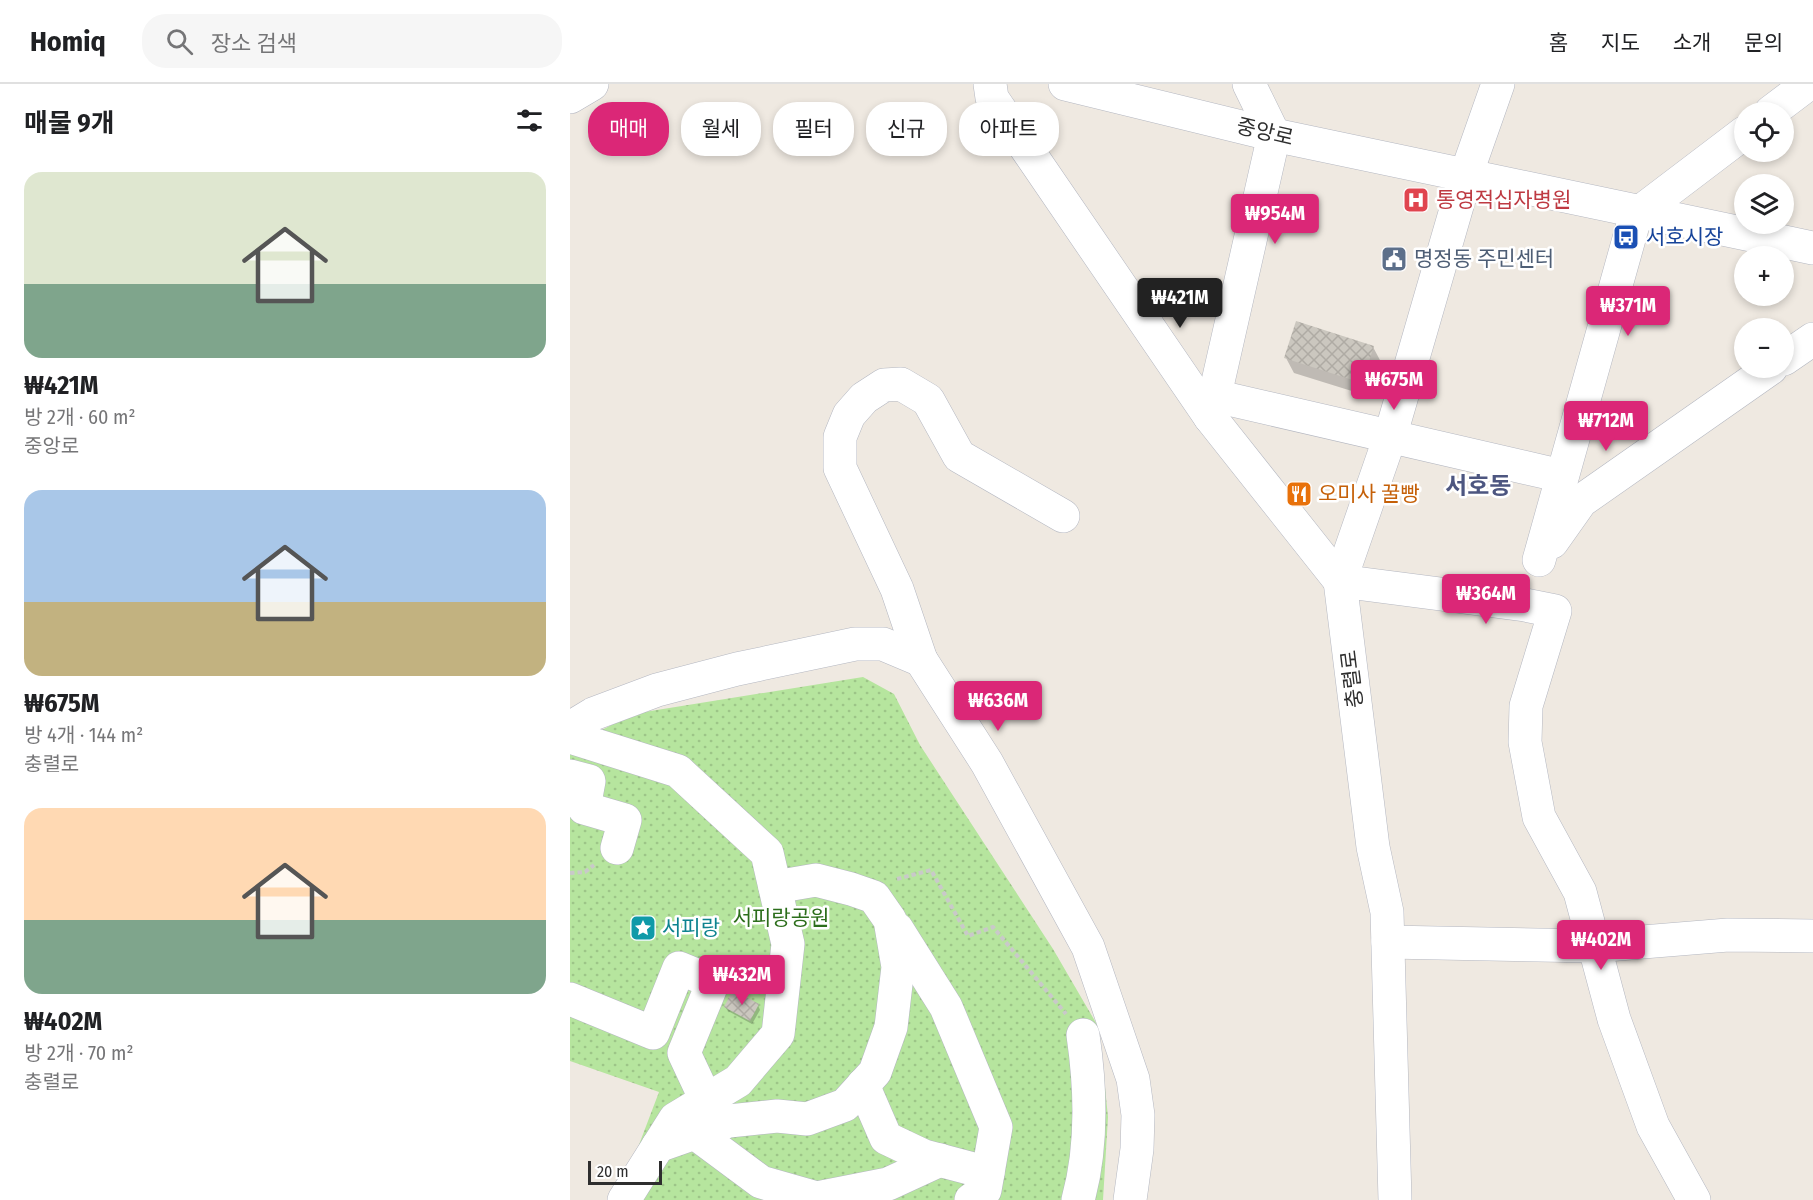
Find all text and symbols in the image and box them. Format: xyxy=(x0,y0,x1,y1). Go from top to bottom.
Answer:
search box xyxy=(142,14,562,68)
text: Homiq xyxy=(30,25,106,58)
icon: search xyxy=(163,25,196,58)
text: 장소 검색 xyxy=(211,30,297,57)
text: 홈 xyxy=(1549,30,1568,56)
text: 지도 xyxy=(1601,30,1640,56)
text: 소개 xyxy=(1673,30,1711,56)
text: 문의 xyxy=(1744,30,1783,56)
chip: 매매 xyxy=(588,102,669,156)
chip: 월세 xyxy=(681,102,761,156)
chip: 필터 xyxy=(773,102,854,156)
chip: 신규 xyxy=(866,102,947,156)
chip: 아파트 xyxy=(959,102,1059,156)
map controls xyxy=(1734,102,1794,378)
button: locate xyxy=(1734,102,1794,162)
icon: filters xyxy=(513,104,546,137)
text: 매물 9개 xyxy=(24,108,115,139)
street label: 중앙로 xyxy=(1234,113,1296,151)
button: layers xyxy=(1734,174,1794,234)
hospital icon: 통영적십자병원 xyxy=(1401,185,1431,215)
place label: 통영적십자병원 xyxy=(1436,187,1571,213)
pin: ₩954M xyxy=(1233,194,1317,245)
text: ₩954M xyxy=(1245,201,1305,225)
icon: home xyxy=(231,211,339,319)
bus stop icon: 서호시장 xyxy=(1611,222,1641,252)
place label: 서호시장 xyxy=(1646,224,1723,250)
public building icon: 명정동 주민센터 xyxy=(1379,244,1409,274)
place label: 명정동 주민센터 xyxy=(1414,246,1554,272)
button: + xyxy=(1734,246,1794,306)
pin: ₩421M xyxy=(1138,278,1222,329)
text: ₩421M xyxy=(1151,285,1209,309)
pin: ₩371M xyxy=(1586,286,1670,337)
text: ₩371M xyxy=(1600,293,1656,317)
button: − xyxy=(1734,318,1794,378)
pin: ₩675M xyxy=(1352,360,1436,411)
text: ₩675M xyxy=(1365,367,1423,391)
text: ₩421M xyxy=(24,370,98,401)
pin: ₩712M xyxy=(1564,401,1648,452)
text: 방 2개 · 60 m² xyxy=(24,405,136,429)
text: ₩712M xyxy=(1578,408,1634,432)
text: 중앙로 xyxy=(24,434,79,458)
district label: 서호동 xyxy=(1445,472,1511,500)
restaurant icon: 오미사 꿀빵 xyxy=(1284,479,1314,509)
place label: 오미사 꿀빵 xyxy=(1318,481,1420,507)
icon: home xyxy=(231,529,339,637)
pin: ₩364M xyxy=(1444,574,1528,625)
text: ₩364M xyxy=(1456,581,1516,605)
street label: 충렬로 xyxy=(1336,649,1368,709)
pin: ₩636M xyxy=(956,681,1040,732)
text: ₩675M xyxy=(24,688,100,719)
text: ₩636M xyxy=(968,688,1028,712)
text: 방 4개 · 144 m² xyxy=(24,723,143,747)
text: 충렬로 xyxy=(24,752,79,776)
icon: home xyxy=(231,847,339,955)
park label: 서피랑공원 xyxy=(733,905,829,931)
place icon: 서피랑 xyxy=(628,913,658,943)
place label: 서피랑 xyxy=(662,915,720,941)
pin: ₩402M xyxy=(1559,920,1643,971)
text: ₩402M xyxy=(1571,927,1631,951)
pin: ₩432M xyxy=(700,955,784,1006)
text: ₩432M xyxy=(713,962,771,986)
text: ₩402M xyxy=(24,1006,102,1037)
text: 방 2개 · 70 m² xyxy=(24,1041,133,1065)
text: 충렬로 xyxy=(24,1070,79,1094)
scale bar xyxy=(588,1158,662,1186)
text: 20 m xyxy=(597,1162,628,1181)

